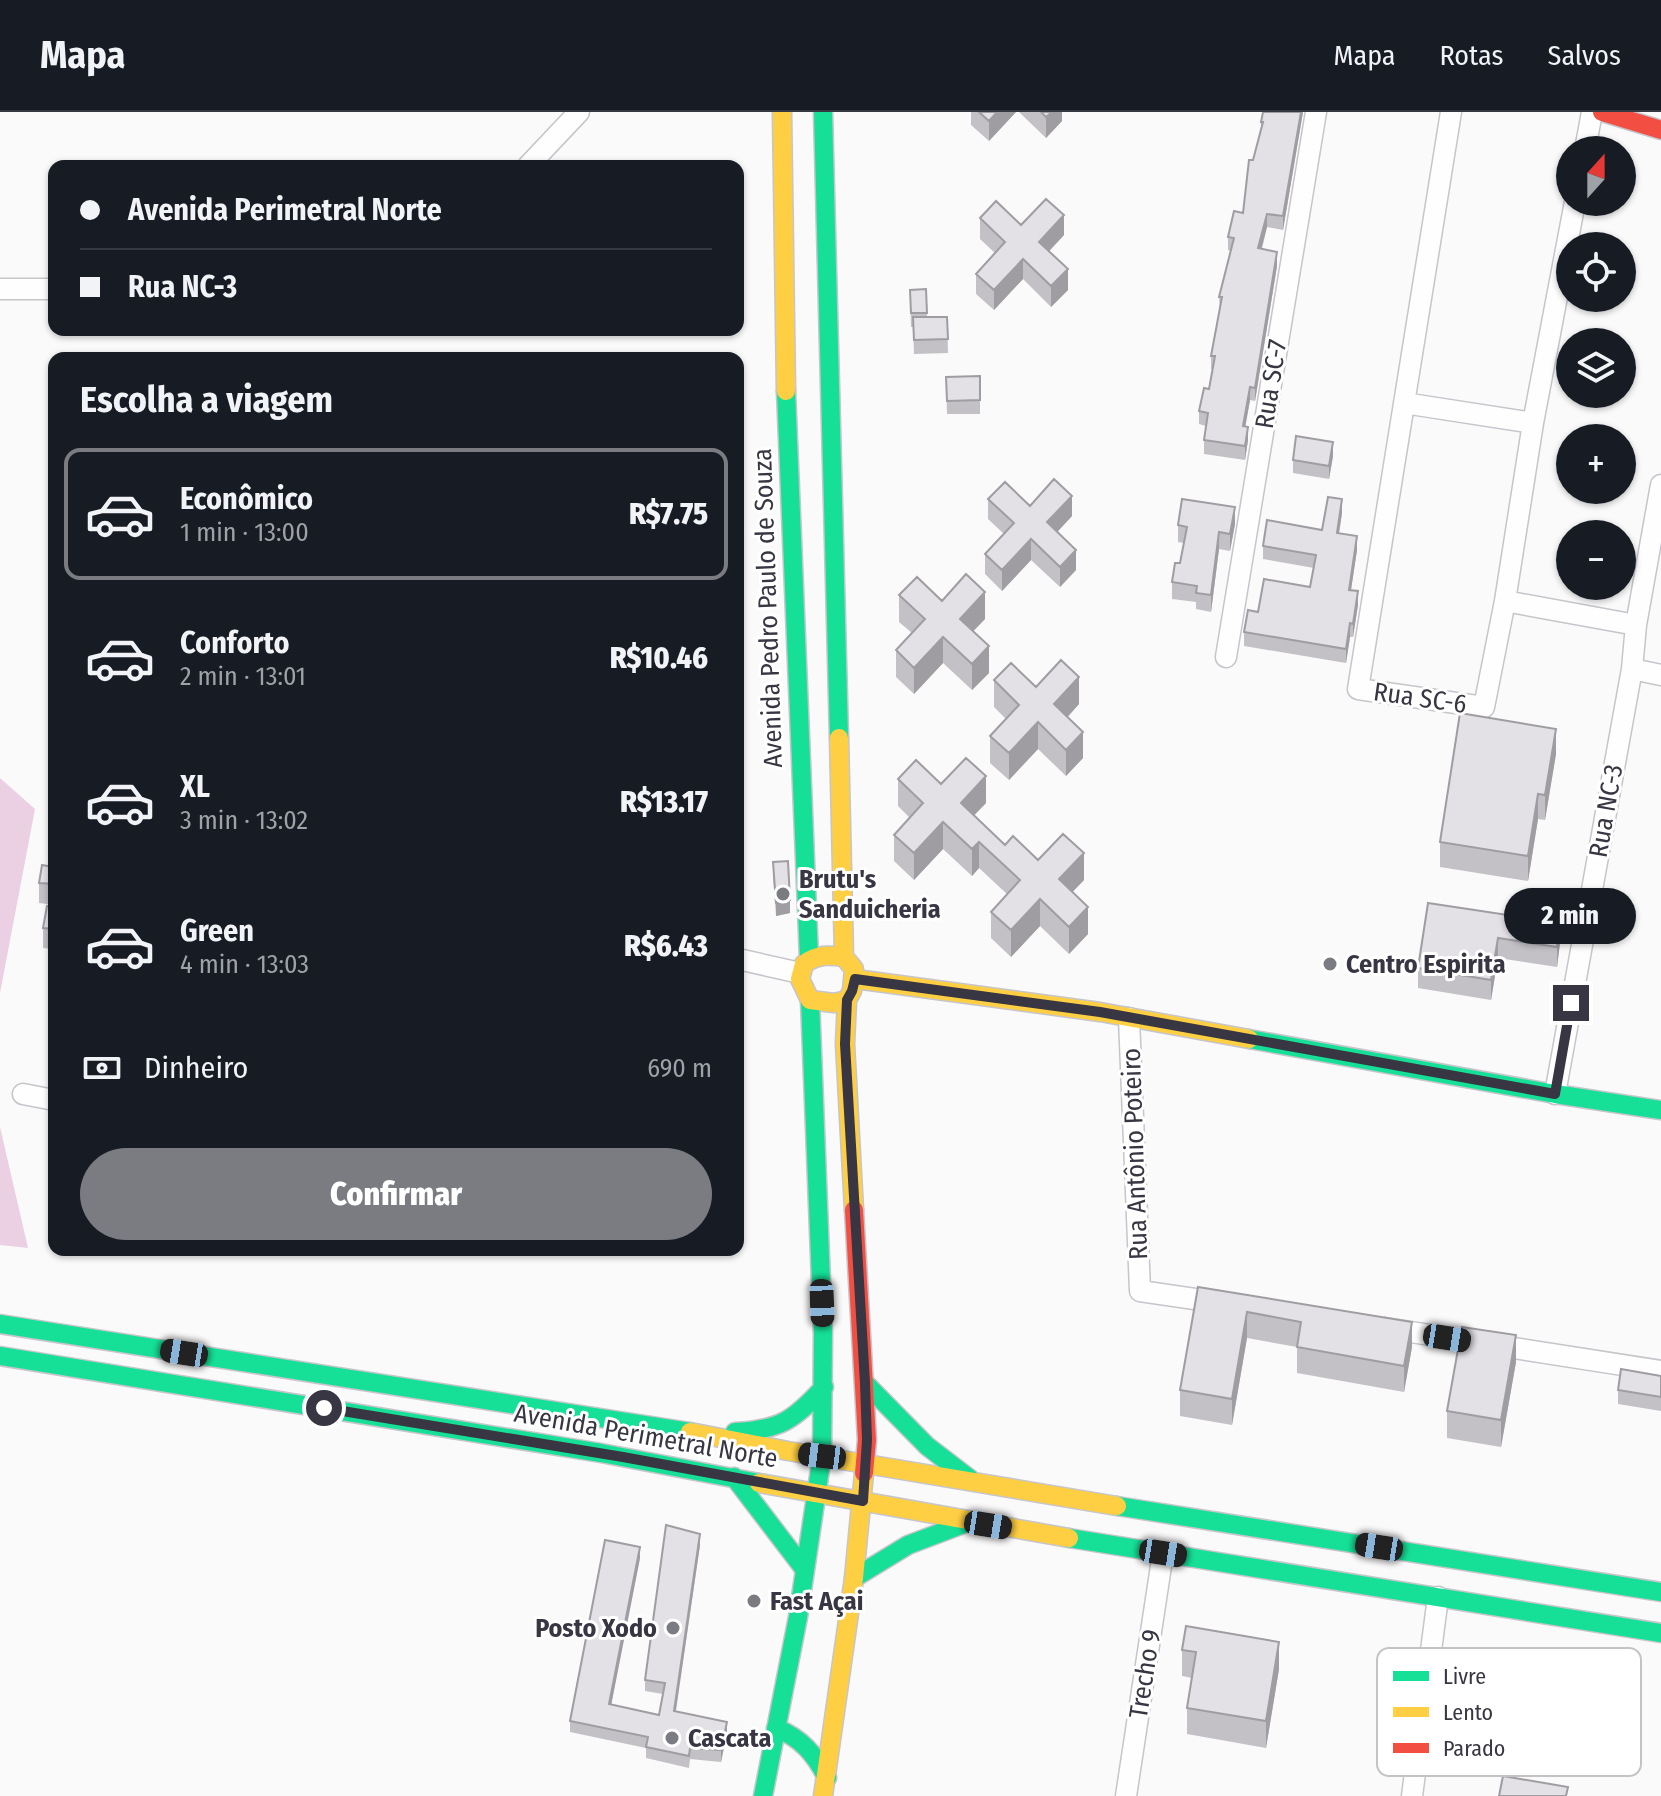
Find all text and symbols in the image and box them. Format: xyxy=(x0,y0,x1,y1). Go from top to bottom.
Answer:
text: Mapa xyxy=(40,32,125,78)
text: Mapa xyxy=(1334,39,1396,72)
text: Rotas xyxy=(1440,39,1504,72)
text: Salvos xyxy=(1548,39,1621,72)
north arrow xyxy=(1556,136,1636,216)
map controls xyxy=(1556,136,1636,600)
text: Avenida Perimetral Norte xyxy=(128,192,442,228)
button: locate xyxy=(1556,232,1636,312)
text: Rua NC-3 xyxy=(128,269,237,305)
button: layers xyxy=(1556,328,1636,408)
street label: Rua SC-7 xyxy=(1249,337,1293,431)
text: Escolha a viagem xyxy=(80,378,333,422)
button: + xyxy=(1556,424,1636,504)
street label: Avenida Pedro Paulo de Souza xyxy=(747,448,789,768)
icon: car xyxy=(84,478,156,550)
text: Econômico xyxy=(180,481,313,517)
text: R$7.75 xyxy=(629,496,708,532)
text: 1 min · 13:00 xyxy=(180,517,309,548)
button: − xyxy=(1556,520,1636,600)
icon: car xyxy=(84,622,156,694)
text: Conforto xyxy=(180,625,289,661)
text: R$10.46 xyxy=(610,640,708,676)
text: 2 min · 13:01 xyxy=(180,661,306,692)
street label: Rua SC-6 xyxy=(1371,676,1469,720)
street label: Rua NC-3 xyxy=(1583,762,1629,860)
icon: car xyxy=(84,766,156,838)
text: XL xyxy=(180,769,210,805)
text: R$13.17 xyxy=(620,784,708,820)
text: 3 min · 13:02 xyxy=(180,805,308,836)
place label: Brutu's Sanduicheria xyxy=(799,864,941,925)
marker: Brutu's Sanduicheria xyxy=(774,885,792,903)
callout: 2 min xyxy=(1505,887,1637,943)
text: 2 min xyxy=(1541,900,1599,931)
icon: car xyxy=(84,910,156,982)
text: Green xyxy=(180,913,254,949)
text: R$6.43 xyxy=(624,928,708,964)
text: 4 min · 13:03 xyxy=(180,949,309,980)
place label: Centro Espirita xyxy=(1346,949,1506,980)
marker: Centro Espirita xyxy=(1321,955,1339,973)
route end xyxy=(1553,985,1589,1021)
icon: cash xyxy=(80,1046,124,1090)
street label: Rua Antônio Poteiro xyxy=(1116,1048,1154,1260)
text: Dinheiro xyxy=(144,1050,248,1086)
text: 690 m xyxy=(647,1053,712,1084)
button: Confirmar xyxy=(80,1148,712,1240)
car xyxy=(809,1279,835,1327)
car xyxy=(1421,1322,1473,1354)
car xyxy=(158,1337,210,1369)
route start xyxy=(306,1390,342,1426)
street label: Avenida Perimetral Norte xyxy=(512,1398,780,1474)
car xyxy=(797,1441,847,1471)
car xyxy=(962,1509,1014,1541)
car xyxy=(1353,1531,1405,1563)
car xyxy=(1137,1537,1189,1569)
place label: Fast Açai xyxy=(770,1586,864,1617)
marker: Fast Açai xyxy=(745,1592,763,1610)
place label: Posto Xodo xyxy=(535,1613,657,1644)
marker: Posto Xodo xyxy=(664,1619,682,1637)
street label: Trecho 9 xyxy=(1123,1627,1167,1721)
legend xyxy=(1377,1648,1641,1776)
text: Livre xyxy=(1443,1663,1486,1690)
text: Lento xyxy=(1443,1699,1493,1726)
place label: Cascata xyxy=(688,1723,771,1754)
marker: Cascata xyxy=(663,1729,681,1747)
text: Parado xyxy=(1443,1735,1505,1762)

